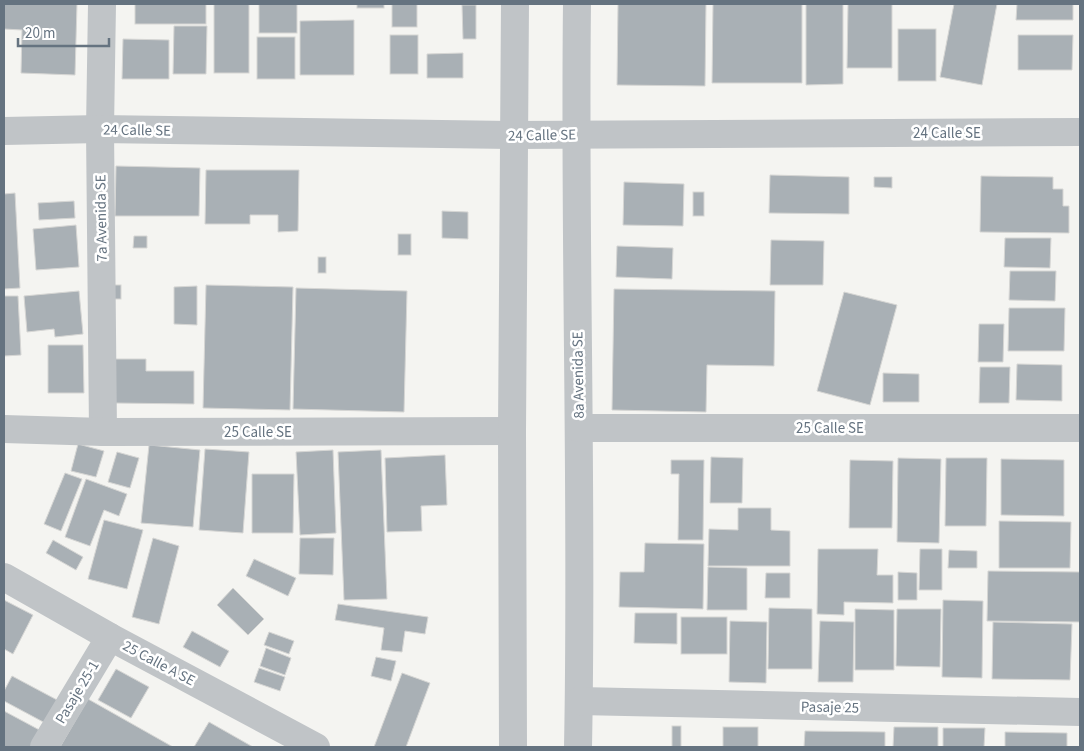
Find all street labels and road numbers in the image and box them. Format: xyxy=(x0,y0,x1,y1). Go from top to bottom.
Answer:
street label: 24 Calle SE xyxy=(103,119,171,142)
street label: 24 Calle SE xyxy=(913,123,981,144)
street label: 24 Calle SE xyxy=(508,124,576,147)
street label: 7a Avenida SE xyxy=(90,174,113,262)
street label: 8a Avenida SE xyxy=(567,331,590,419)
street label: 25 Calle SE xyxy=(796,418,864,439)
street label: 25 Calle SE xyxy=(224,422,292,443)
street label: 25 Calle A SE xyxy=(119,636,199,691)
street label: Pasaje 25-1 xyxy=(50,657,105,728)
street label: Pasaje 25 xyxy=(801,696,859,719)

